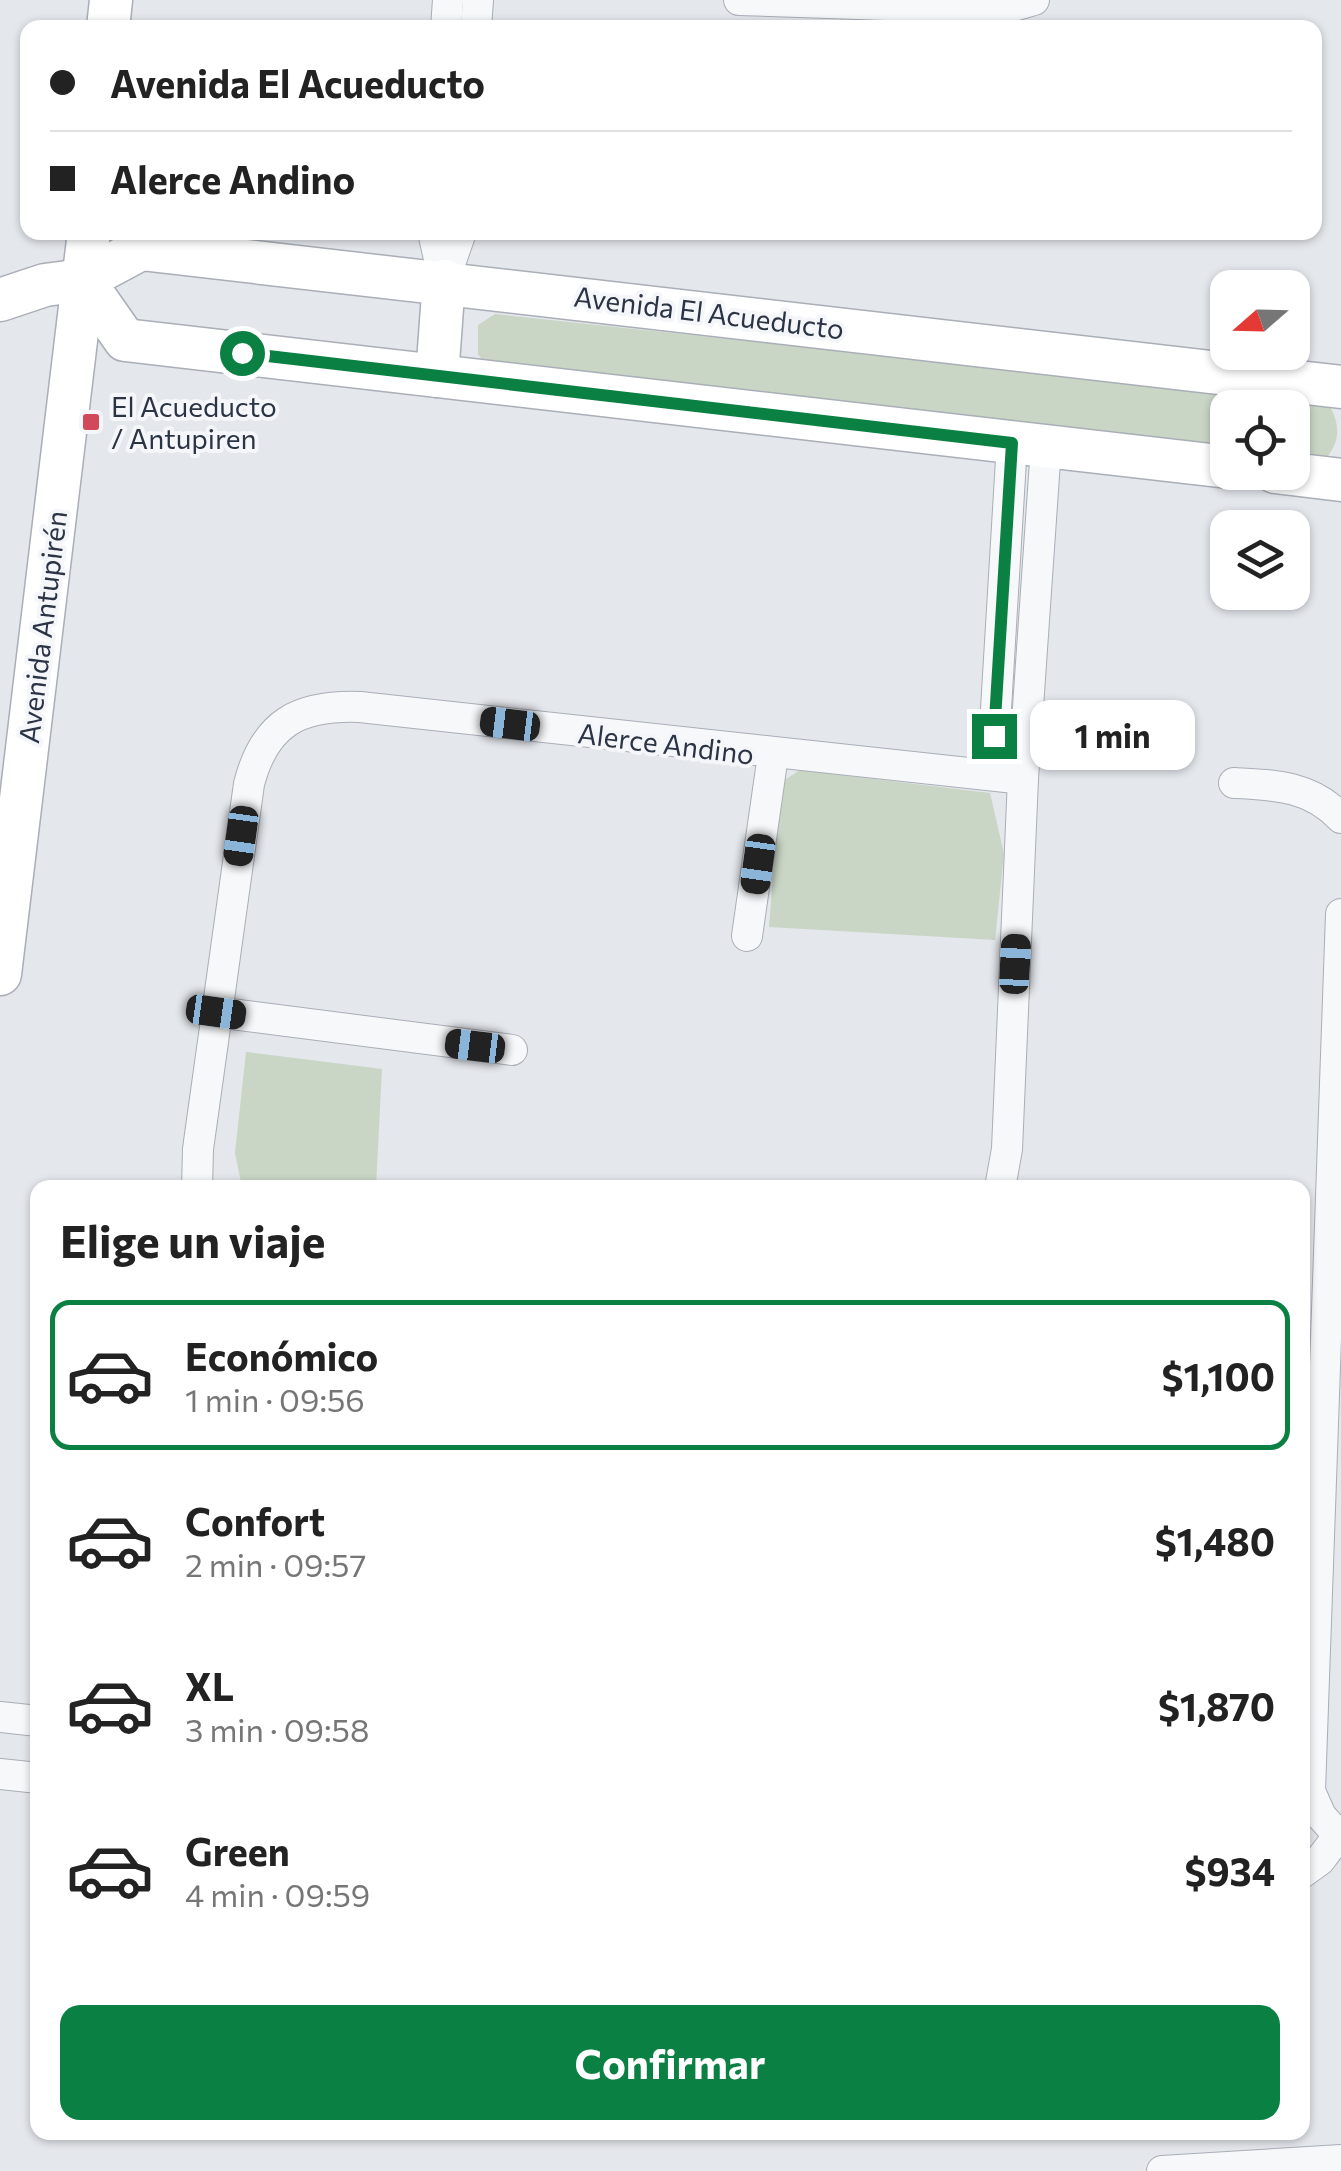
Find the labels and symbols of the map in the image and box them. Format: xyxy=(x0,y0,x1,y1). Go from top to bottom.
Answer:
north arrow xyxy=(1210,270,1310,370)
street label: Avenida El Acueducto xyxy=(572,279,846,345)
route start xyxy=(220,331,265,376)
place label: El Acueducto / Antupiren xyxy=(111,389,277,455)
marker: El Acueducto / Antupiren xyxy=(80,411,102,433)
street label: Avenida Antupirén xyxy=(11,509,73,745)
callout: 1 min xyxy=(1029,701,1194,771)
car xyxy=(478,705,542,743)
route end xyxy=(972,714,1017,759)
street label: Alerce Andino xyxy=(576,715,756,771)
car xyxy=(222,804,260,868)
car xyxy=(739,832,777,896)
car xyxy=(998,933,1032,995)
car xyxy=(184,993,248,1031)
car xyxy=(443,1027,507,1065)

